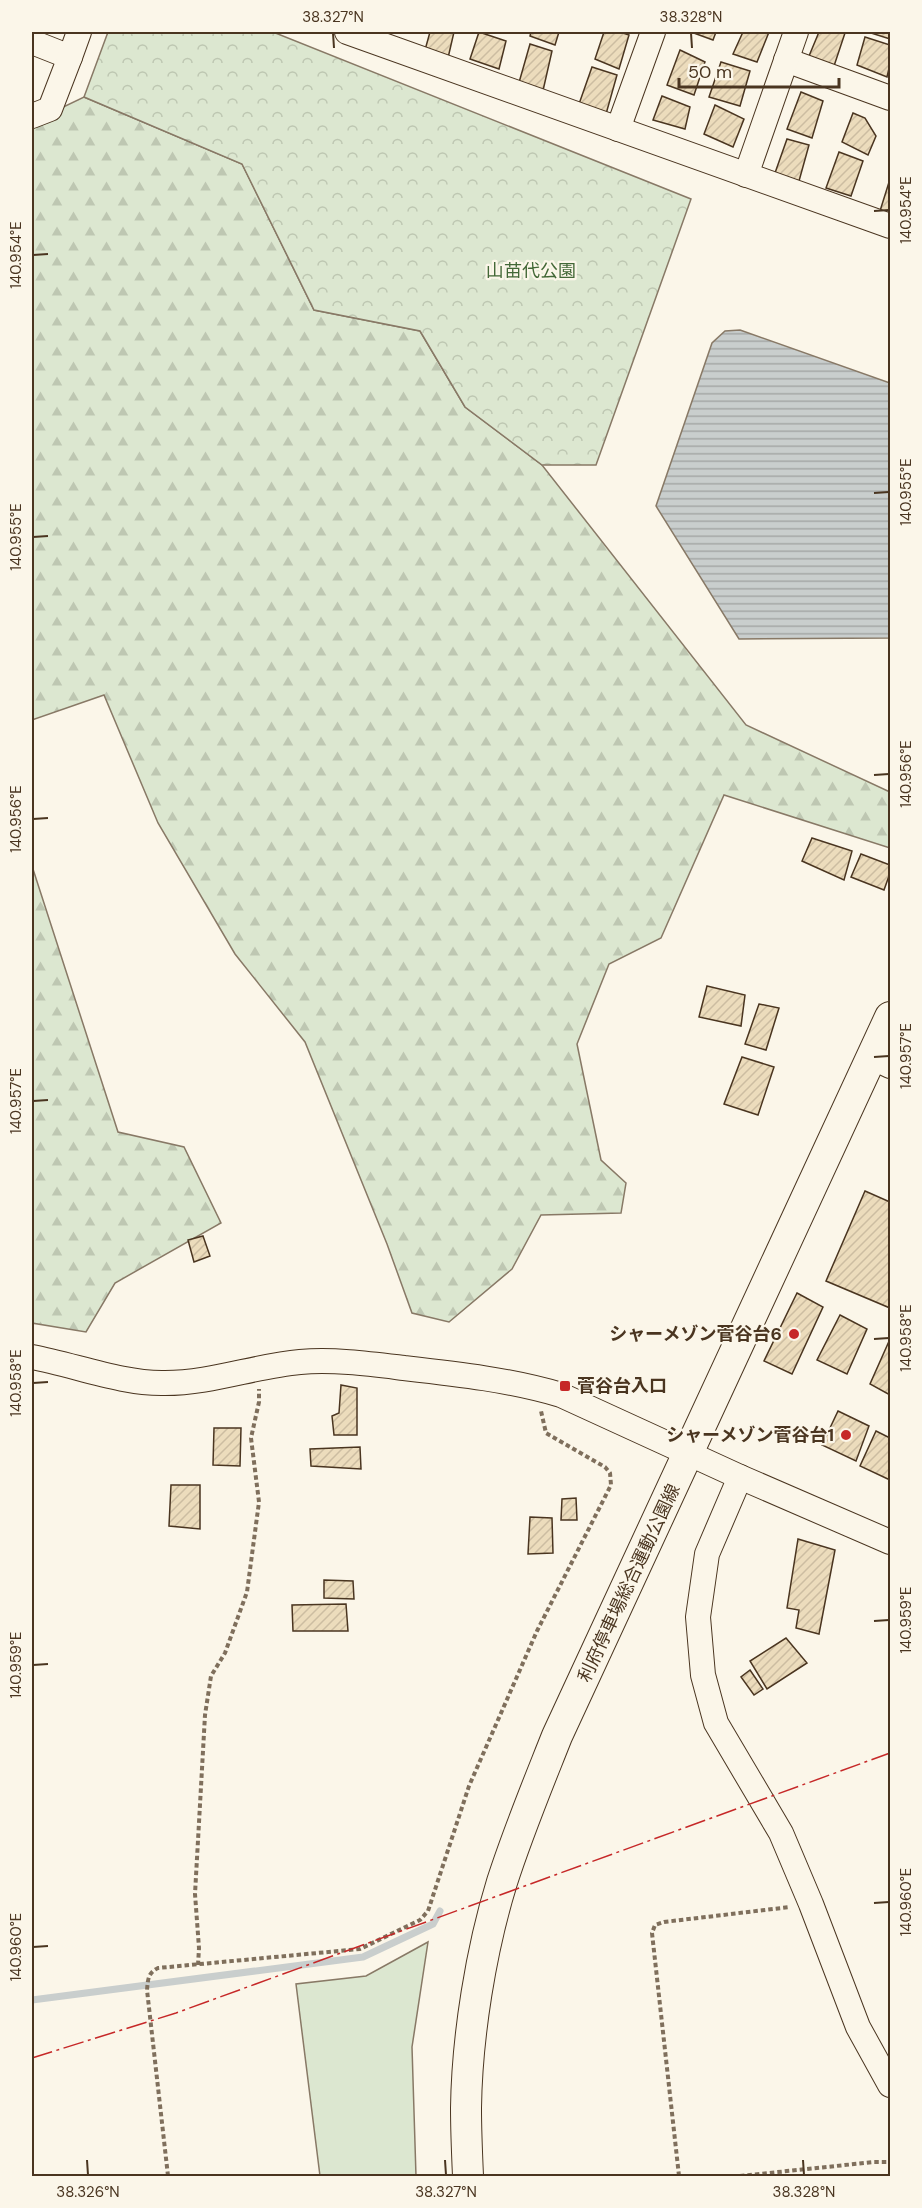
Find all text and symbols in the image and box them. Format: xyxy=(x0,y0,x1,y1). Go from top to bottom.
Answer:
text: 38.327°N xyxy=(302,7,364,27)
text: 38.328°N xyxy=(660,7,722,27)
scale bar xyxy=(679,51,840,89)
text: 50 m xyxy=(688,60,732,84)
text: 140.954°E xyxy=(896,176,916,244)
text: 140.954°E xyxy=(6,221,26,289)
park label: 山苗代公園 xyxy=(486,259,576,283)
text: 140.955°E xyxy=(896,458,916,526)
text: 140.955°E xyxy=(6,503,26,571)
text: 140.956°E xyxy=(896,740,916,808)
text: 140.956°E xyxy=(6,785,26,853)
text: 140.957°E xyxy=(896,1023,916,1089)
text: 140.957°E xyxy=(6,1068,26,1134)
text: 140.958°E xyxy=(896,1304,916,1372)
place label: シャーメゾン菅谷台6 xyxy=(609,1322,782,1346)
marker: シャーメゾン菅谷台6 xyxy=(787,1327,801,1341)
text: 140.958°E xyxy=(6,1349,26,1417)
place label: 菅谷台入口 xyxy=(577,1374,667,1398)
marker: 菅谷台入口 xyxy=(558,1379,572,1393)
place label: シャーメゾン菅谷台1 xyxy=(666,1423,834,1447)
marker: シャーメゾン菅谷台1 xyxy=(839,1428,853,1442)
street label: 利府停車場総合運動公園線 xyxy=(572,1480,686,1686)
text: 140.959°E xyxy=(896,1586,916,1654)
text: 140.959°E xyxy=(6,1631,26,1699)
text: 140.960°E xyxy=(896,1868,916,1936)
text: 140.960°E xyxy=(6,1913,26,1981)
text: 38.326°N xyxy=(56,2182,120,2202)
text: 38.327°N xyxy=(415,2182,477,2202)
text: 38.328°N xyxy=(773,2182,835,2202)

